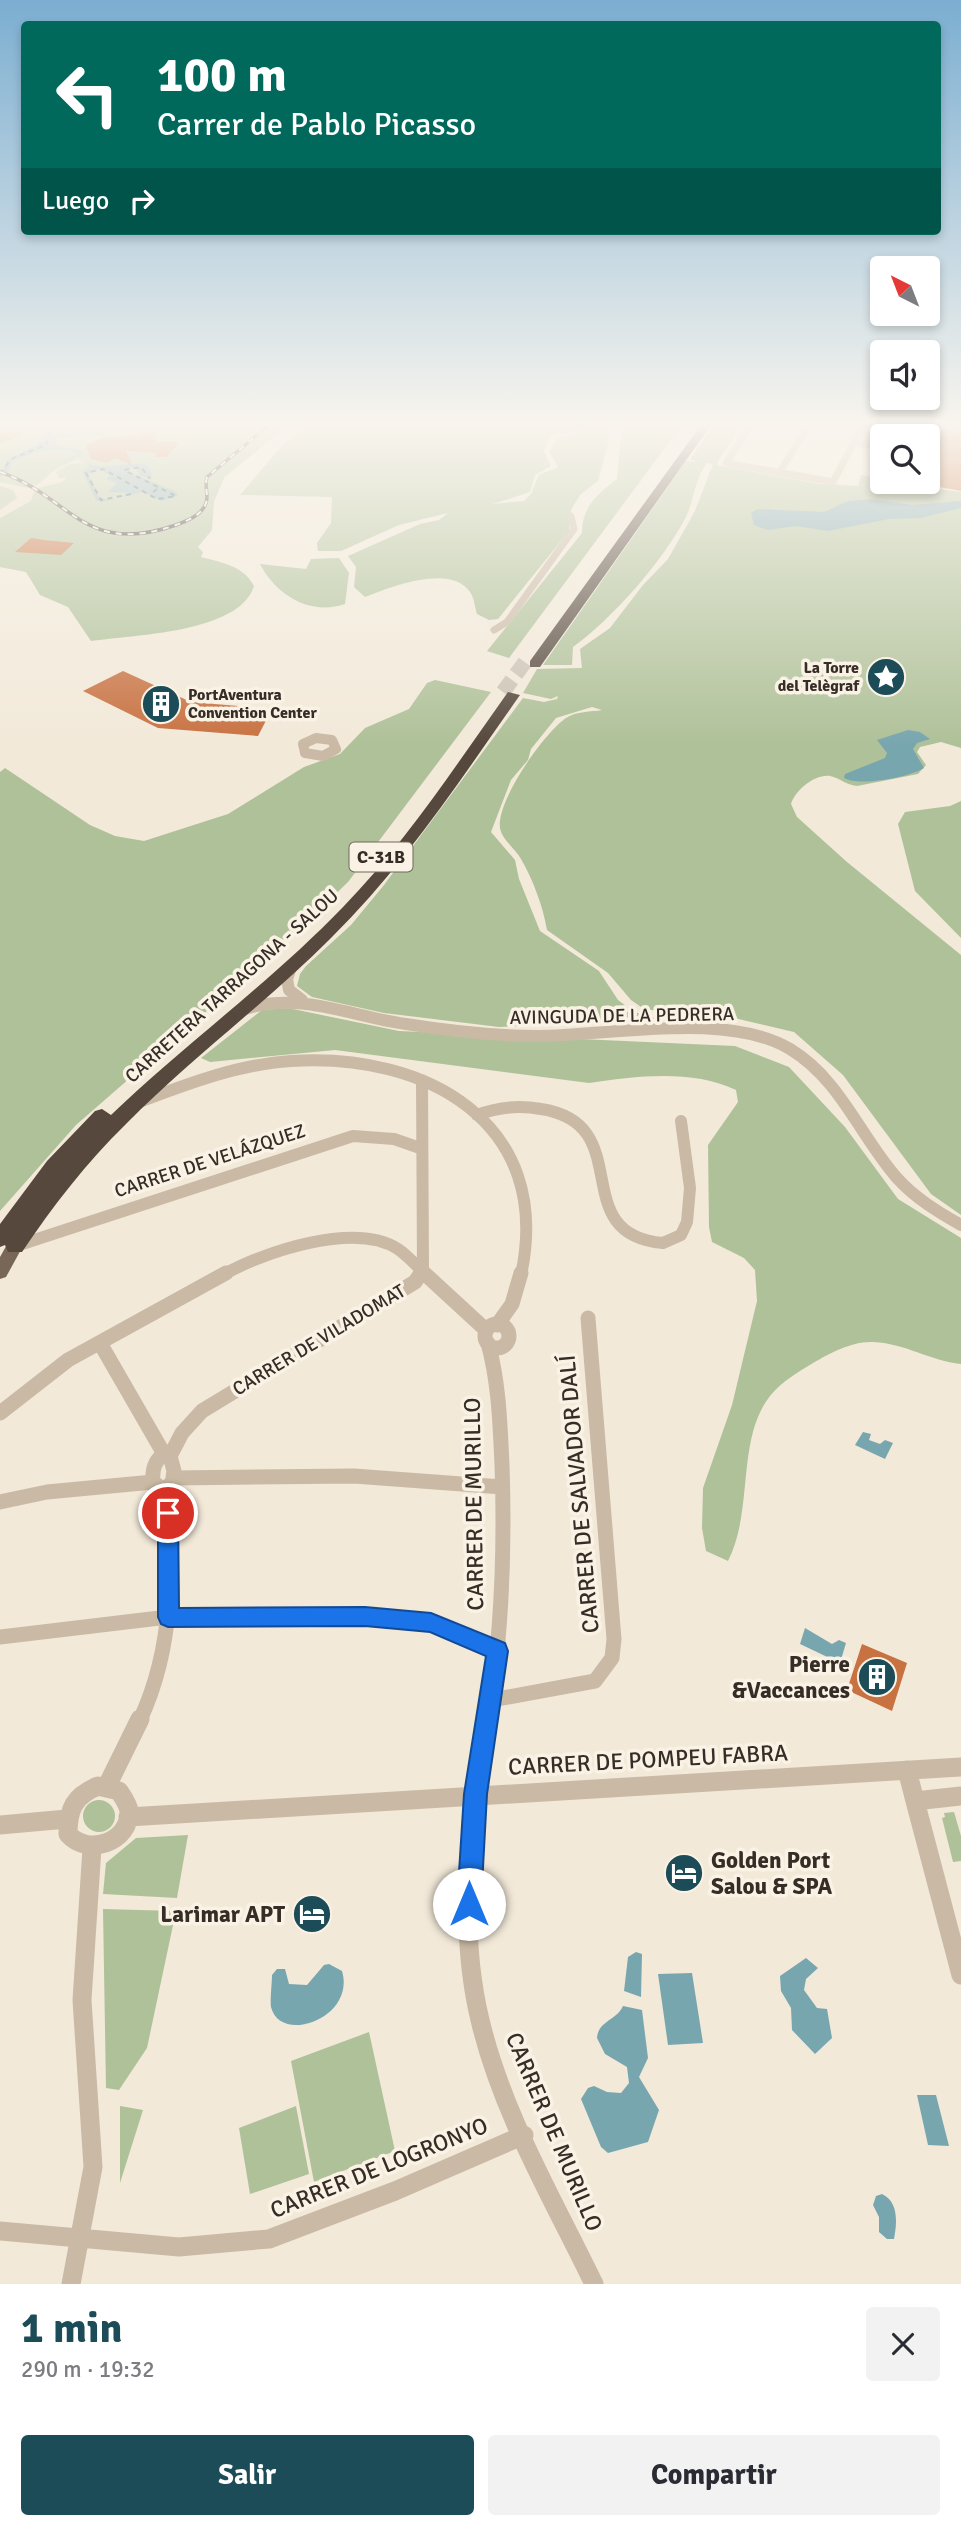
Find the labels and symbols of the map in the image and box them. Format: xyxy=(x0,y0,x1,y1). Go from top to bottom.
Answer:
north arrow xyxy=(870,256,940,326)
place icon: La Torre del Telègraf xyxy=(865,656,907,698)
place label: La Torre del Telègraf xyxy=(778,658,860,696)
building icon: PortAventura Convention Center xyxy=(140,683,182,725)
place label: PortAventura Convention Center xyxy=(188,685,317,723)
road number: C-31B xyxy=(350,842,412,872)
street label: CARRETERA TARRAGONA - SALOU xyxy=(120,884,344,1088)
street label: AVINGUDA DE LA PEDRERA xyxy=(509,1002,735,1030)
street label: CARRER DE VELÁZQUEZ xyxy=(112,1119,308,1203)
street label: CARRER DE VILADOMAT xyxy=(228,1279,410,1401)
street label: CARRER DE SALVADOR DALÍ xyxy=(552,1353,606,1634)
street label: CARRER DE MURILLO xyxy=(458,1397,490,1611)
pin xyxy=(138,1483,198,1543)
place label: Pierre &Vaccances xyxy=(732,1650,850,1705)
building icon: Pierre &Vaccances xyxy=(856,1656,898,1698)
street label: CARRER DE POMPEU FABRA xyxy=(507,1738,789,1782)
place label: Golden Port Salou & SPA xyxy=(711,1846,832,1901)
hotel icon: Golden Port Salou & SPA xyxy=(663,1852,705,1894)
position arrow xyxy=(432,1867,506,1941)
hotel icon: Larimar APT xyxy=(291,1893,333,1935)
place label: Larimar APT xyxy=(160,1900,285,1929)
street label: CARRER DE MURILLO xyxy=(499,2028,609,2236)
street label: CARRER DE LOGRONYO xyxy=(266,2111,492,2225)

